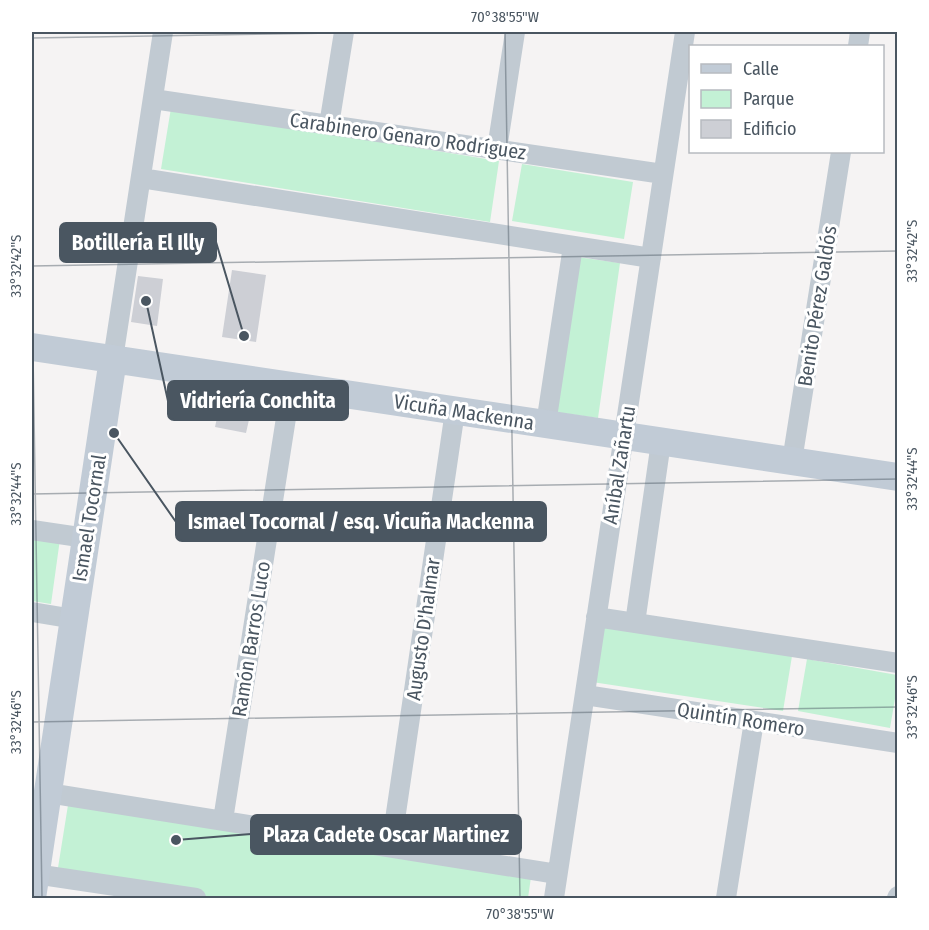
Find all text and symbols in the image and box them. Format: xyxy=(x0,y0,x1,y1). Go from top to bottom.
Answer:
text: 70°38'55"W xyxy=(471,8,539,26)
legend xyxy=(689,45,884,153)
text: Calle xyxy=(743,58,779,80)
text: Parque xyxy=(743,88,794,110)
street label: Carabinero Genaro Rodríguez xyxy=(288,108,528,164)
text: Edificio xyxy=(743,118,796,140)
text: 33°32'42"S xyxy=(903,219,921,283)
callout: Botillería El Illy xyxy=(60,223,216,262)
street label: Benito Pérez Galdós xyxy=(792,224,842,388)
text: Botillería El Illy xyxy=(72,230,205,256)
text: 33°32'42"S xyxy=(7,234,25,298)
callout: Vidriería Conchita xyxy=(168,381,348,420)
text: Vidriería Conchita xyxy=(179,388,336,414)
street label: Vicuña Mackenna xyxy=(392,389,536,435)
street label: Aníbal Zañartu xyxy=(598,404,640,526)
text: 33°32'44"S xyxy=(903,447,921,511)
street label: Ismael Tocornal xyxy=(67,453,111,583)
text: 33°32'44"S xyxy=(7,462,25,526)
callout: Ismael Tocornal / esq. Vicuña Mackenna xyxy=(176,502,546,541)
text: Ismael Tocornal / esq. Vicuña Mackenna xyxy=(188,509,534,535)
street label: Augusto D'halmar xyxy=(401,556,445,702)
street label: Ramón Barros Luco xyxy=(227,559,275,719)
text: 33°32'46"S xyxy=(903,675,921,739)
text: 33°32'46"S xyxy=(7,690,25,754)
street label: Quintín Romero xyxy=(676,697,806,741)
callout: Plaza Cadete Oscar Martinez xyxy=(251,815,521,854)
text: Plaza Cadete Oscar Martinez xyxy=(263,822,509,848)
text: 70°38'55"W xyxy=(486,905,554,923)

